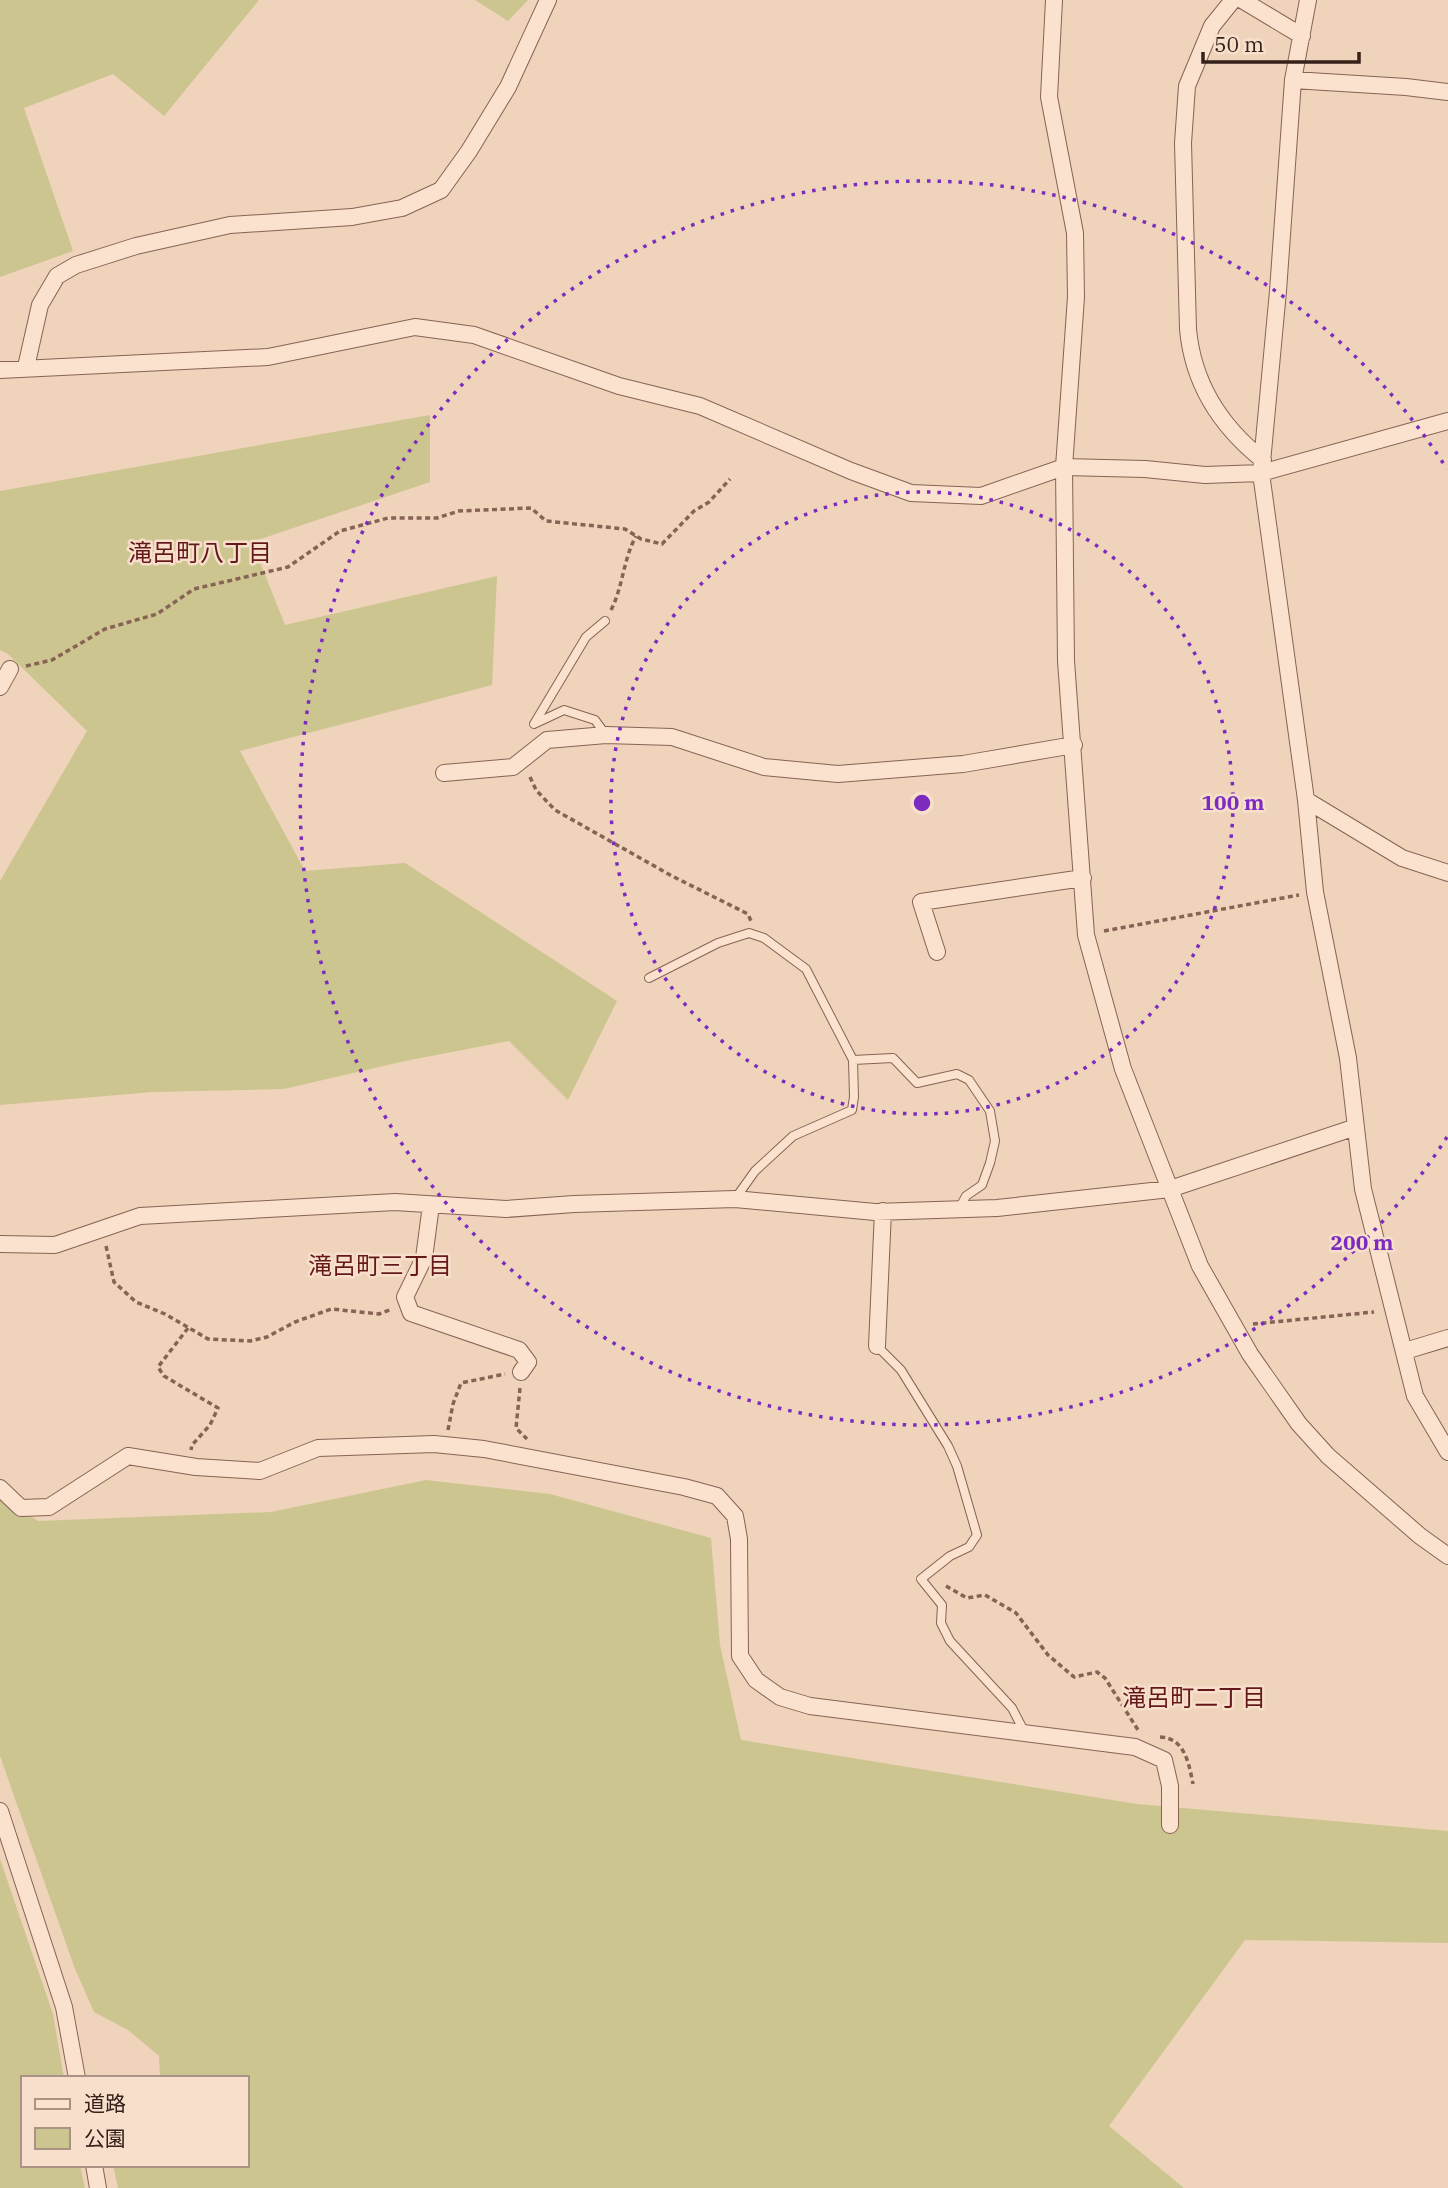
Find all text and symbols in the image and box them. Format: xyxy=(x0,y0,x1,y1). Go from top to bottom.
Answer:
scale bar xyxy=(1203,21,1359,65)
text: 50 m xyxy=(1214,30,1264,58)
district label: 滝呂町八丁目 xyxy=(128,536,272,568)
text: 100 m xyxy=(1201,788,1265,816)
centre of rings xyxy=(910,791,934,815)
text: 200 m xyxy=(1330,1228,1394,1256)
district label: 滝呂町三丁目 xyxy=(308,1249,452,1281)
district label: 滝呂町二丁目 xyxy=(1122,1681,1266,1713)
legend xyxy=(21,2076,248,2167)
text: 道路 xyxy=(84,2089,126,2117)
text: 公園 xyxy=(84,2124,126,2152)

